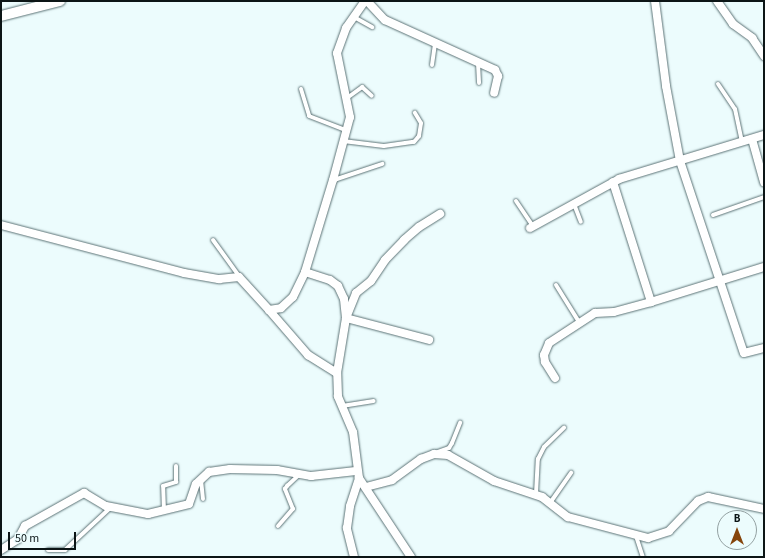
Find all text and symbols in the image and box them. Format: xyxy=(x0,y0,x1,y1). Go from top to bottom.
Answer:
north arrow xyxy=(717,510,757,550)
text: B xyxy=(734,511,740,526)
scale bar xyxy=(10,524,78,550)
text: 50 m xyxy=(15,530,39,547)

